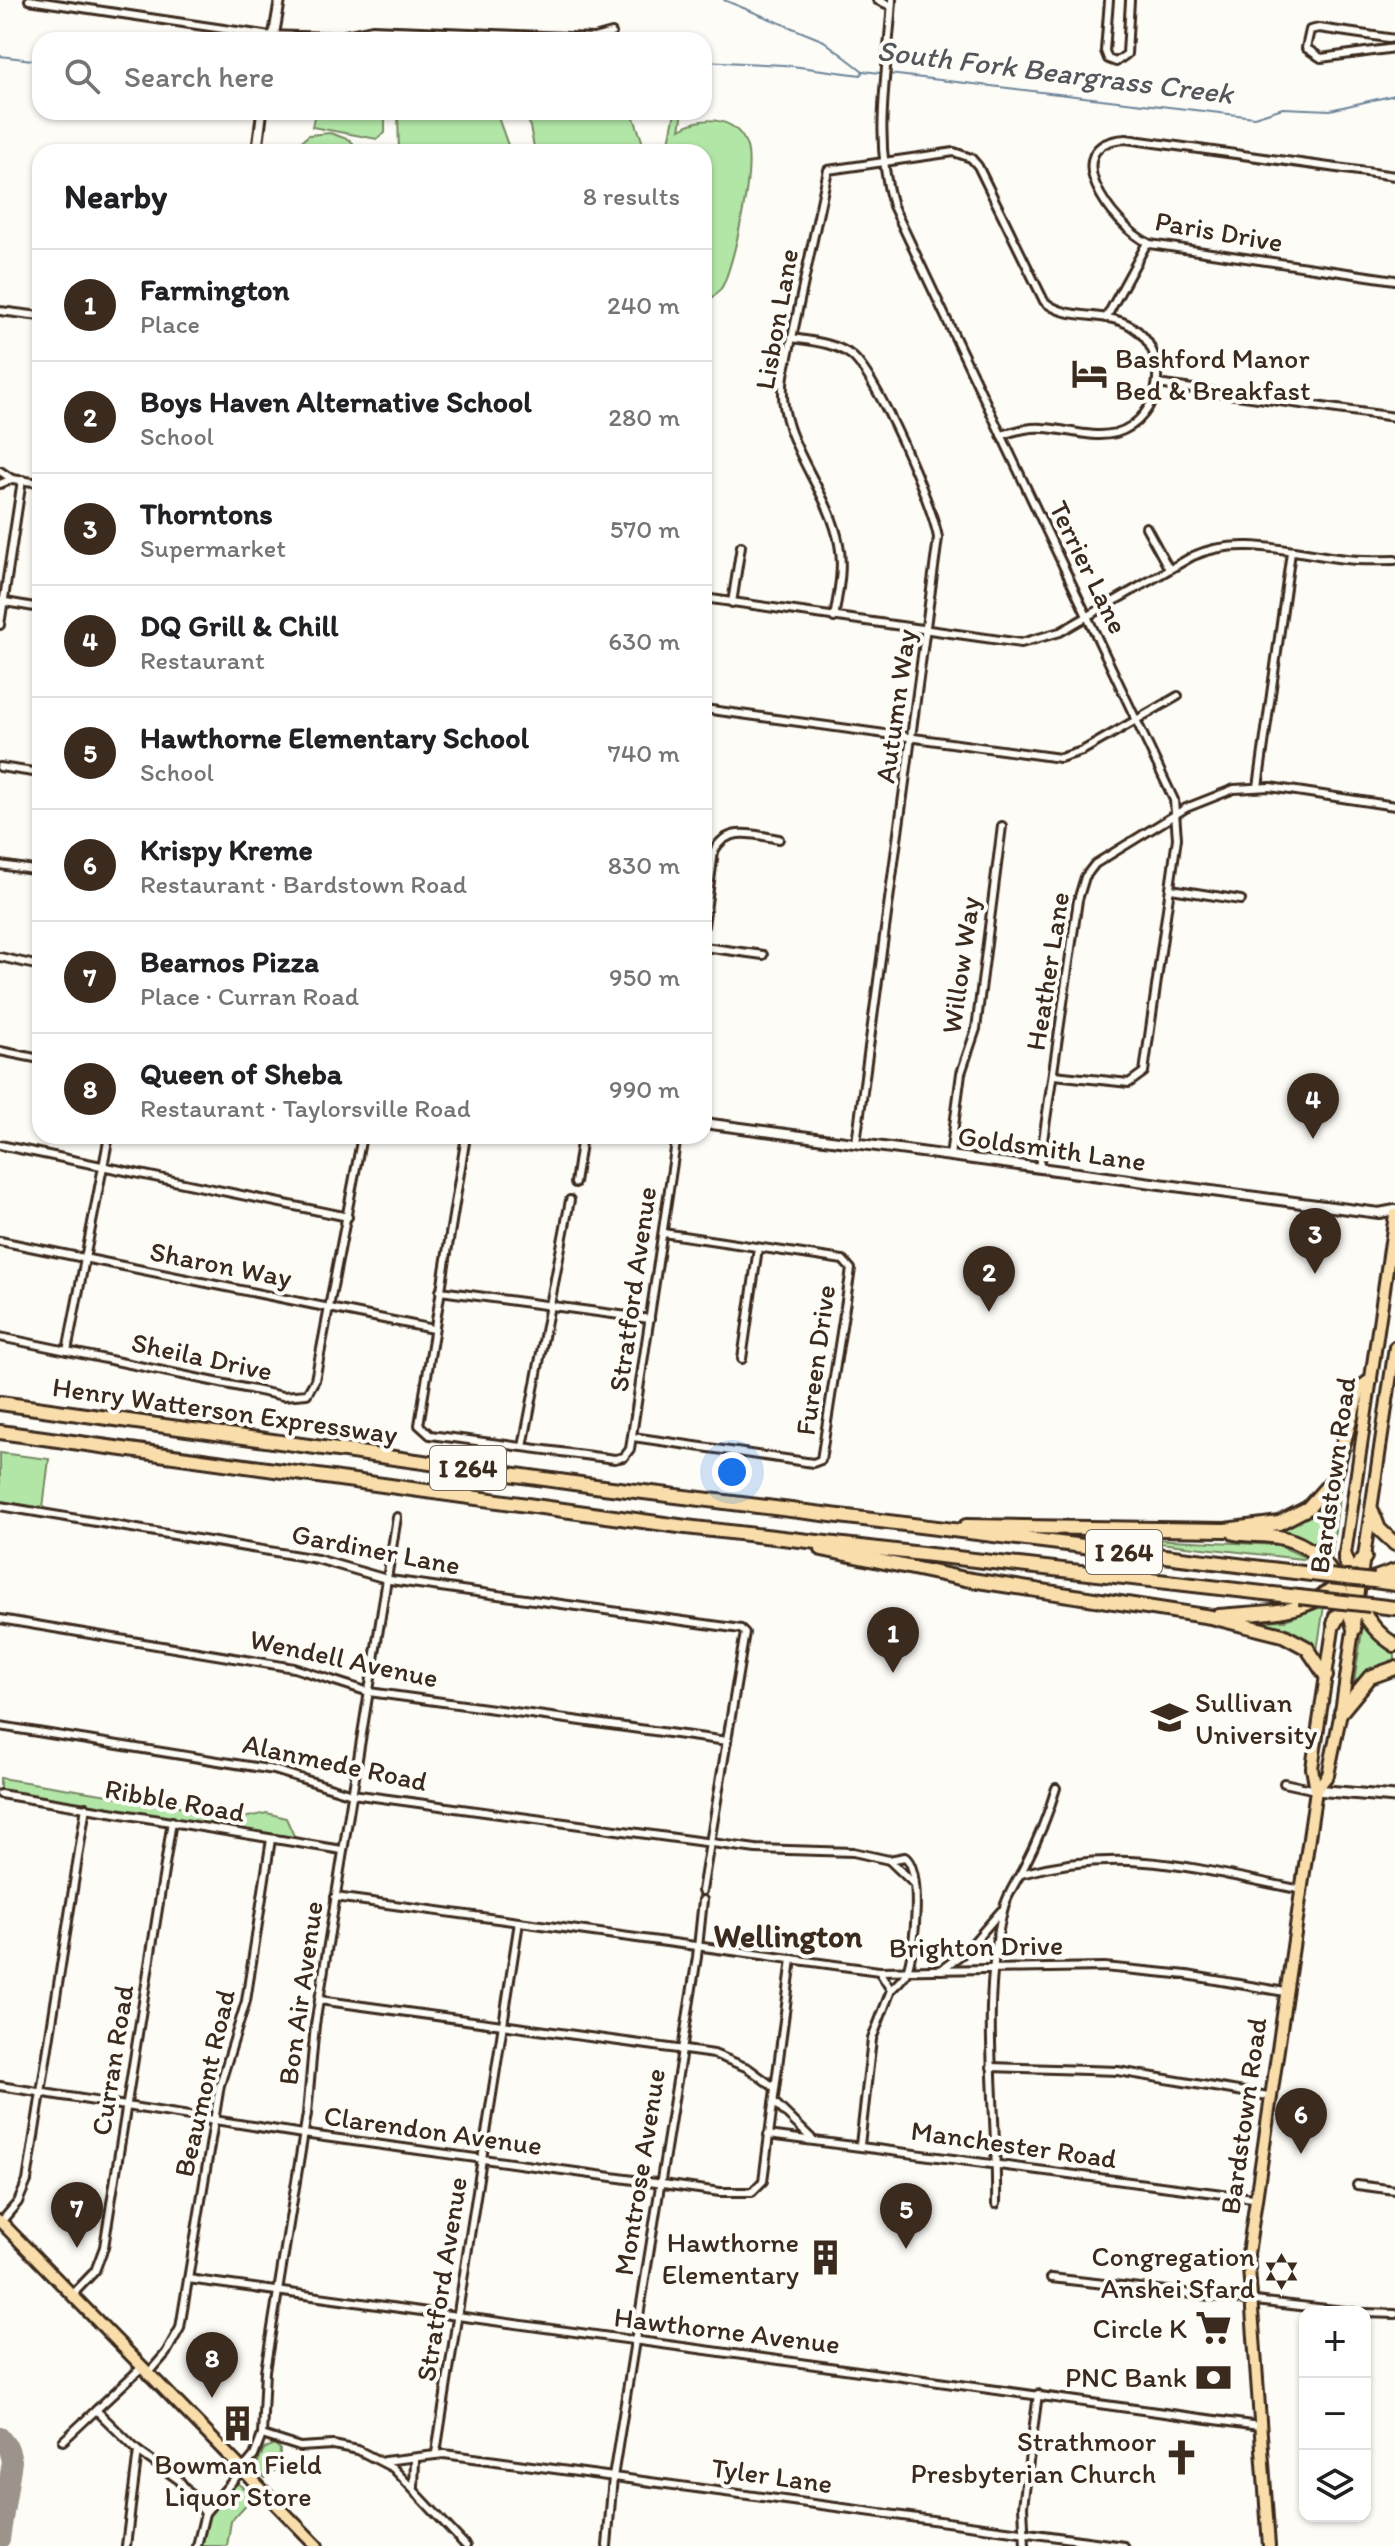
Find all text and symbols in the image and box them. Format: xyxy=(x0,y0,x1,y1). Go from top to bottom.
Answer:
water label: South Fork Beargrass Creek xyxy=(875,31,1237,112)
search box xyxy=(32,32,712,120)
icon: search xyxy=(60,54,104,98)
text: Search here xyxy=(124,58,274,95)
text: Nearby xyxy=(64,176,167,217)
text: 8 results xyxy=(583,180,680,212)
street label: Paris Drive xyxy=(1153,203,1285,259)
street label: Lisbon Lane xyxy=(747,246,805,392)
text: Farmington xyxy=(140,271,290,308)
text: 1 xyxy=(84,289,96,321)
text: 240 m xyxy=(607,289,680,321)
text: Place xyxy=(140,308,200,340)
place label: Bashford Manor Bed & Breakfast xyxy=(1115,341,1311,407)
hotel icon: Bashford Manor Bed & Breakfast xyxy=(1070,355,1108,393)
text: Boys Haven Alternative School xyxy=(140,383,532,420)
text: 2 xyxy=(83,401,97,433)
text: 280 m xyxy=(608,401,680,433)
text: School xyxy=(140,420,214,452)
text: Thorntons xyxy=(140,495,273,532)
street label: Terrier Lane xyxy=(1042,495,1136,639)
text: 3 xyxy=(83,513,97,545)
text: 570 m xyxy=(610,513,680,545)
text: Supermarket xyxy=(140,532,286,564)
text: DQ Grill & Chill xyxy=(140,607,339,644)
text: 4 xyxy=(82,625,98,657)
text: 630 m xyxy=(608,625,680,657)
street label: Autumn Way xyxy=(867,627,923,785)
text: Restaurant xyxy=(140,644,265,676)
text: Hawthorne Elementary School xyxy=(140,719,529,756)
text: 5 xyxy=(83,737,97,769)
text: 740 m xyxy=(608,737,680,769)
text: School xyxy=(140,756,214,788)
text: Krispy Kreme xyxy=(140,831,313,868)
text: 6 xyxy=(83,849,97,881)
text: 830 m xyxy=(608,849,680,881)
text: Restaurant · Bardstown Road xyxy=(140,868,467,900)
street label: Heather Lane xyxy=(1018,889,1076,1053)
street label: Willow Way xyxy=(934,894,986,1036)
text: Bearnos Pizza xyxy=(140,943,319,980)
text: 7 xyxy=(84,961,96,993)
text: 950 m xyxy=(609,961,680,993)
text: Place · Curran Road xyxy=(140,980,359,1012)
text: Queen of Sheba xyxy=(140,1055,342,1092)
text: 8 xyxy=(83,1073,97,1105)
text: 990 m xyxy=(609,1073,680,1105)
pin: 4 xyxy=(1287,1073,1339,1139)
text: Restaurant · Taylorsville Road xyxy=(140,1092,471,1124)
street label: Goldsmith Lane xyxy=(956,1118,1148,1178)
street label: Stratford Avenue xyxy=(601,1184,663,1394)
pin: 3 xyxy=(1289,1208,1341,1274)
street label: Sharon Way xyxy=(147,1234,295,1294)
pin: 2 xyxy=(963,1246,1015,1312)
street label: Fureen Drive xyxy=(788,1282,842,1438)
street label: Sheila Drive xyxy=(128,1324,276,1388)
street label: Henry Watterson Expressway xyxy=(50,1369,400,1451)
street label: Bardstown Road xyxy=(1301,1374,1363,1576)
road number: I 264 xyxy=(430,1446,506,1490)
your location xyxy=(712,1452,752,1492)
street label: Gardiner Lane xyxy=(289,1516,463,1582)
road number: I 264 xyxy=(1086,1530,1162,1574)
pin: 1 xyxy=(867,1607,919,1673)
street label: Wendell Avenue xyxy=(247,1621,441,1695)
place label: Sullivan University xyxy=(1195,1685,1317,1751)
school or university icon: Sullivan University xyxy=(1150,1699,1188,1737)
street label: Alanmede Road xyxy=(240,1726,430,1798)
street label: Ribble Road xyxy=(102,1771,248,1829)
street label: Bon Air Avenue xyxy=(270,1899,330,2087)
district label: Wellington xyxy=(714,1917,863,1955)
street label: Brighton Drive xyxy=(888,1927,1064,1965)
street label: Curran Road xyxy=(83,1982,141,2138)
street label: Beaumont Road xyxy=(166,1985,242,2180)
street label: Bardstown Road xyxy=(1212,2015,1274,2217)
street label: Montrose Avenue xyxy=(606,2066,672,2278)
pin: 6 xyxy=(1275,2088,1327,2154)
street label: Clarendon Avenue xyxy=(322,2098,544,2162)
street label: Manchester Road xyxy=(909,2113,1120,2175)
street label: Stratford Avenue xyxy=(408,2174,474,2384)
pin: 7 xyxy=(51,2182,103,2248)
pin: 5 xyxy=(880,2183,932,2249)
place label: Hawthorne Elementary xyxy=(662,2225,799,2291)
building icon: Hawthorne Elementary xyxy=(806,2239,844,2277)
place label: Congregation Anshei Sfard xyxy=(1092,2239,1255,2305)
synagogue icon: Congregation Anshei Sfard xyxy=(1262,2253,1300,2291)
street label: Hawthorne Avenue xyxy=(612,2299,842,2361)
map controls xyxy=(1299,2306,1371,2522)
button: + xyxy=(1299,2306,1371,2378)
supermarket icon: Circle K xyxy=(1194,2309,1232,2347)
place label: Circle K xyxy=(1093,2311,1187,2345)
pin: 8 xyxy=(186,2332,238,2398)
bank icon: PNC Bank xyxy=(1194,2358,1232,2396)
place label: PNC Bank xyxy=(1065,2360,1187,2394)
button: − xyxy=(1299,2378,1371,2450)
building icon: Bowman Field Liquor Store xyxy=(219,2405,257,2443)
place label: Strathmoor Presbyterian Church xyxy=(910,2424,1156,2490)
church icon: Strathmoor Presbyterian Church xyxy=(1163,2438,1201,2476)
place label: Bowman Field Liquor Store xyxy=(154,2447,322,2513)
street label: Tyler Lane xyxy=(709,2450,835,2500)
button: layers xyxy=(1299,2450,1371,2522)

